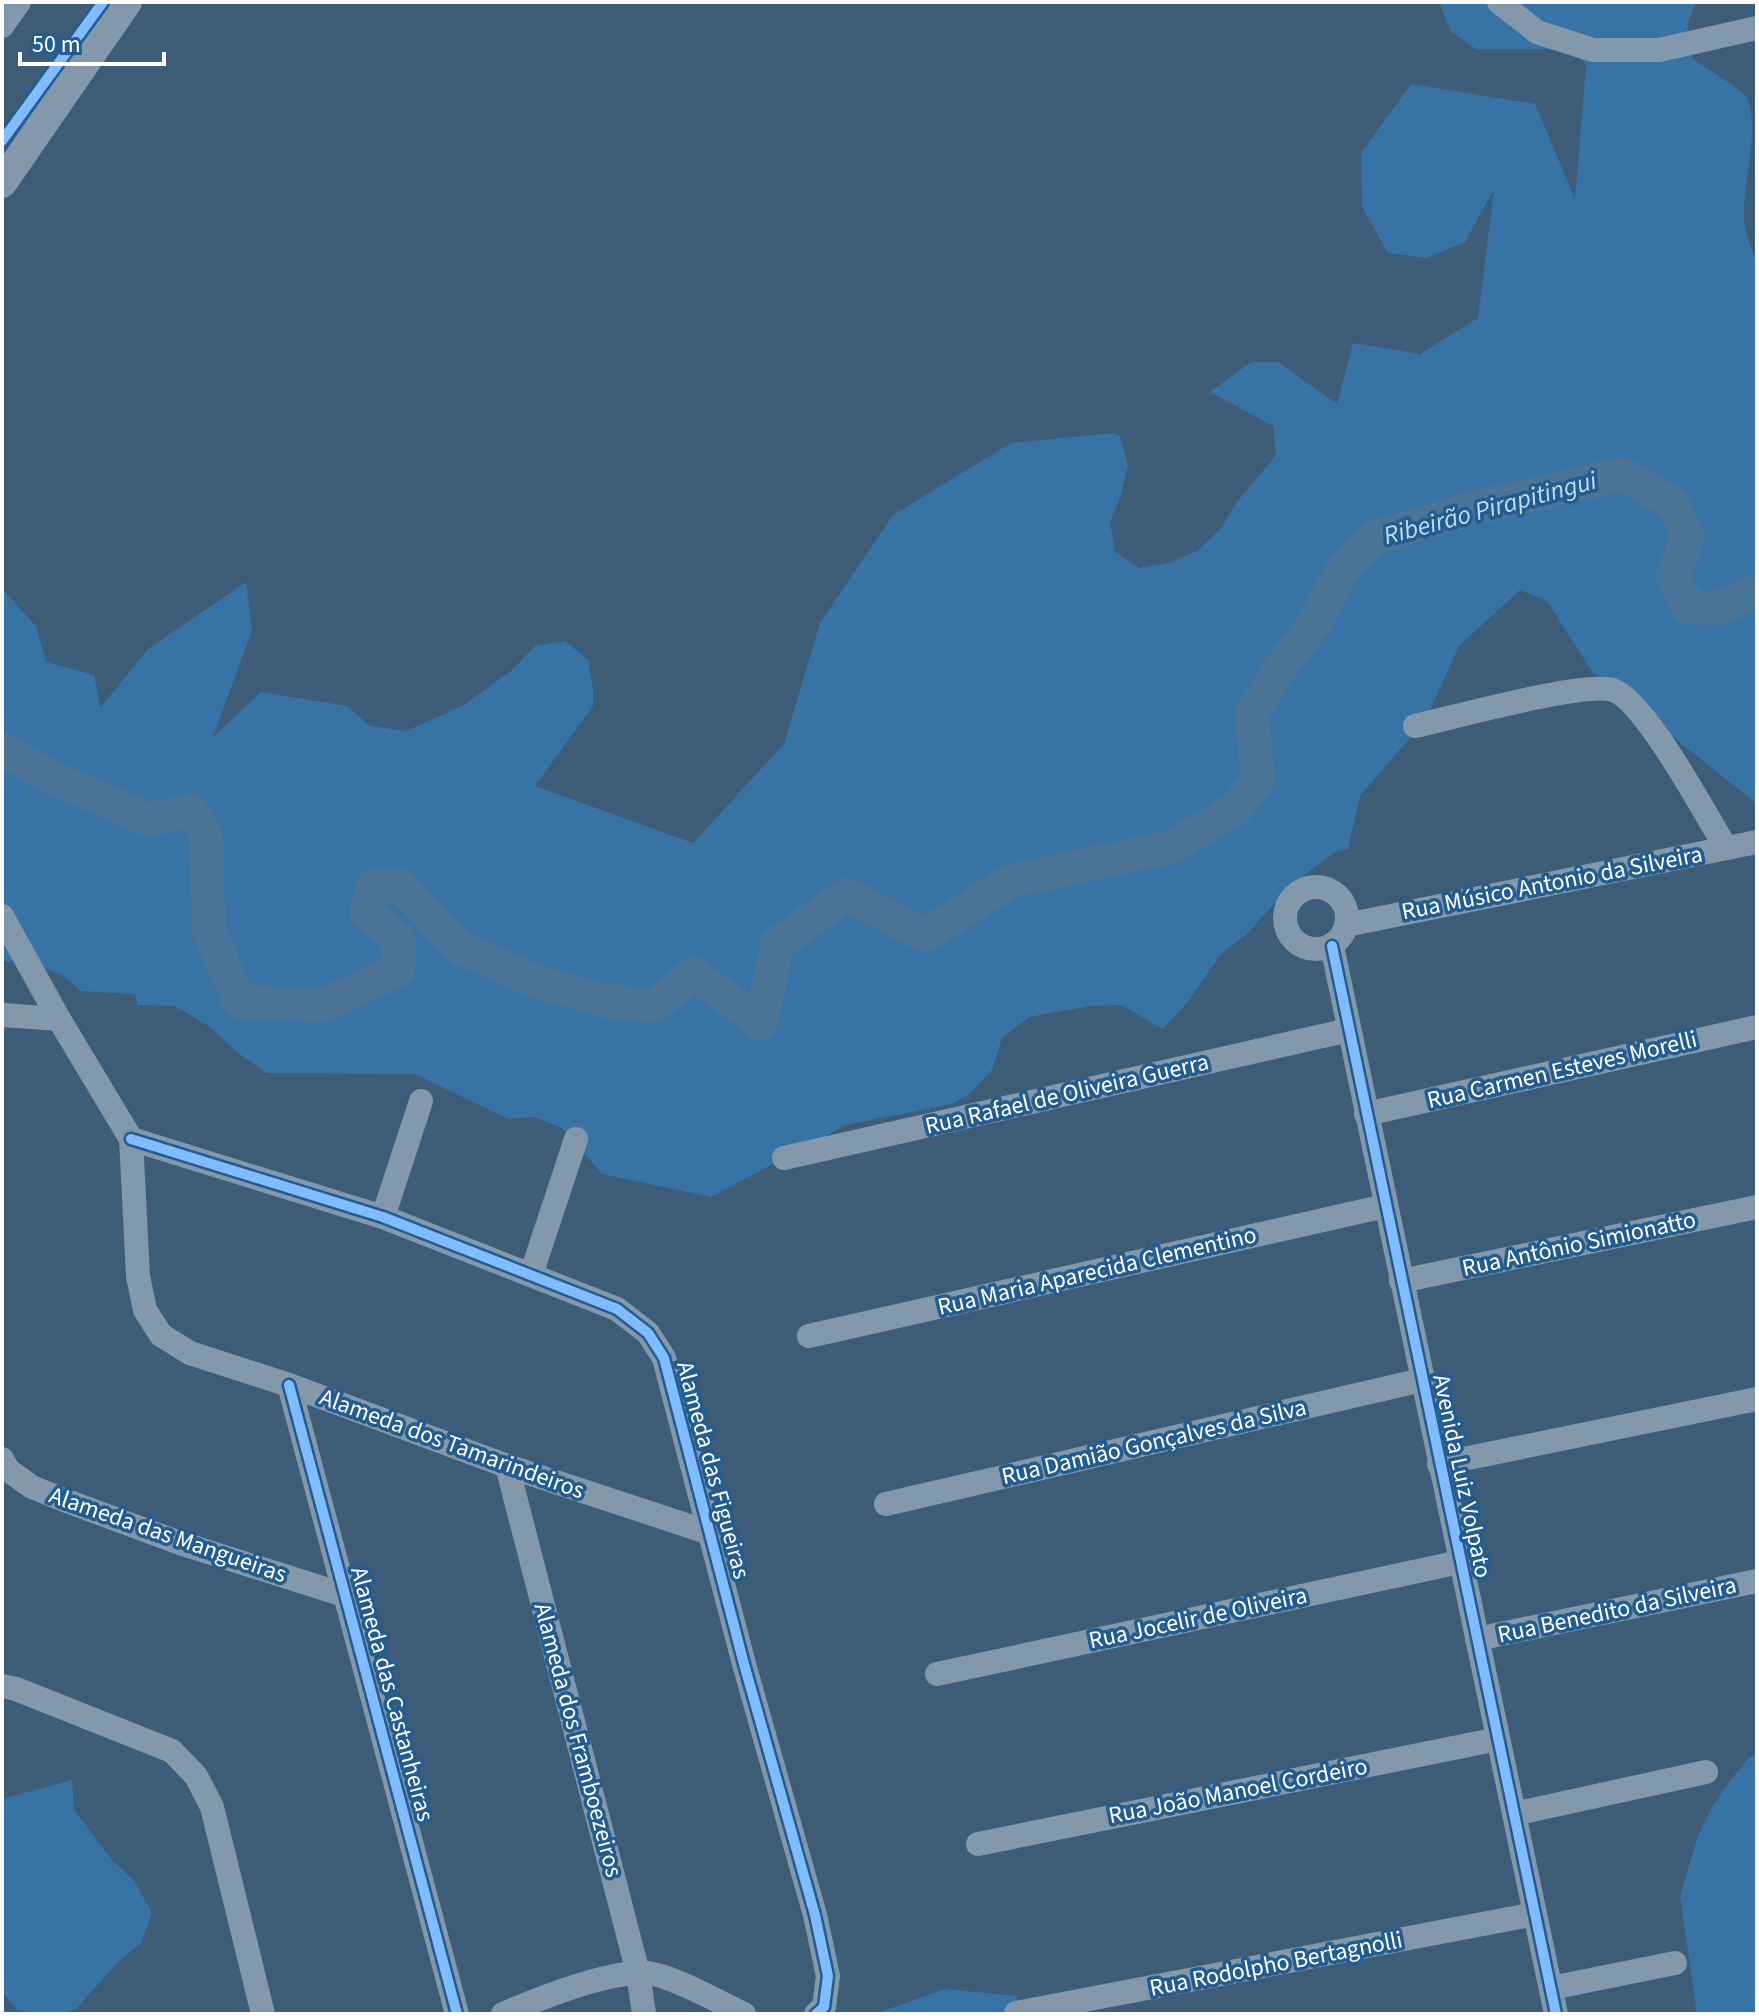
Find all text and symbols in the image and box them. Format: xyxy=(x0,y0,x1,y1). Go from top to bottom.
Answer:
scale bar xyxy=(20,16,164,66)
text: 50 m xyxy=(32,27,81,62)
water label: Ribeirão Pirapitingui xyxy=(1379,462,1601,554)
street label: Rua Músico Antonio da Silveira xyxy=(1398,837,1706,929)
street label: Rua Carmen Esteves Morelli xyxy=(1424,1022,1700,1118)
street label: Rua Rafael de Oliveira Guerra xyxy=(922,1044,1212,1144)
street label: Rua Antônio Simionatto xyxy=(1459,1202,1699,1286)
street label: Rua Maria Aparecida Clementino xyxy=(934,1217,1260,1325)
street label: Alameda das Figueiras xyxy=(667,1357,759,1583)
street label: Avenida Luiz Volpato xyxy=(1423,1371,1501,1581)
street label: Alameda dos Tamarindeiros xyxy=(315,1380,589,1508)
street label: Rua Damião Gonçalves da Silva xyxy=(998,1390,1310,1494)
street label: Alameda das Mangueiras xyxy=(45,1478,291,1592)
street label: Alameda das Castanheiras xyxy=(341,1563,443,1825)
street label: Rua Benedito da Silveira xyxy=(1494,1568,1740,1652)
street label: Rua Jocelir de Oliveira xyxy=(1086,1578,1310,1658)
street label: Alameda dos Framboezeiros xyxy=(525,1599,631,1881)
street label: Rua João Manoel Cordeiro xyxy=(1105,1749,1371,1833)
street label: Rua Rodolpho Bertagnolli xyxy=(1146,1922,1406,2006)

